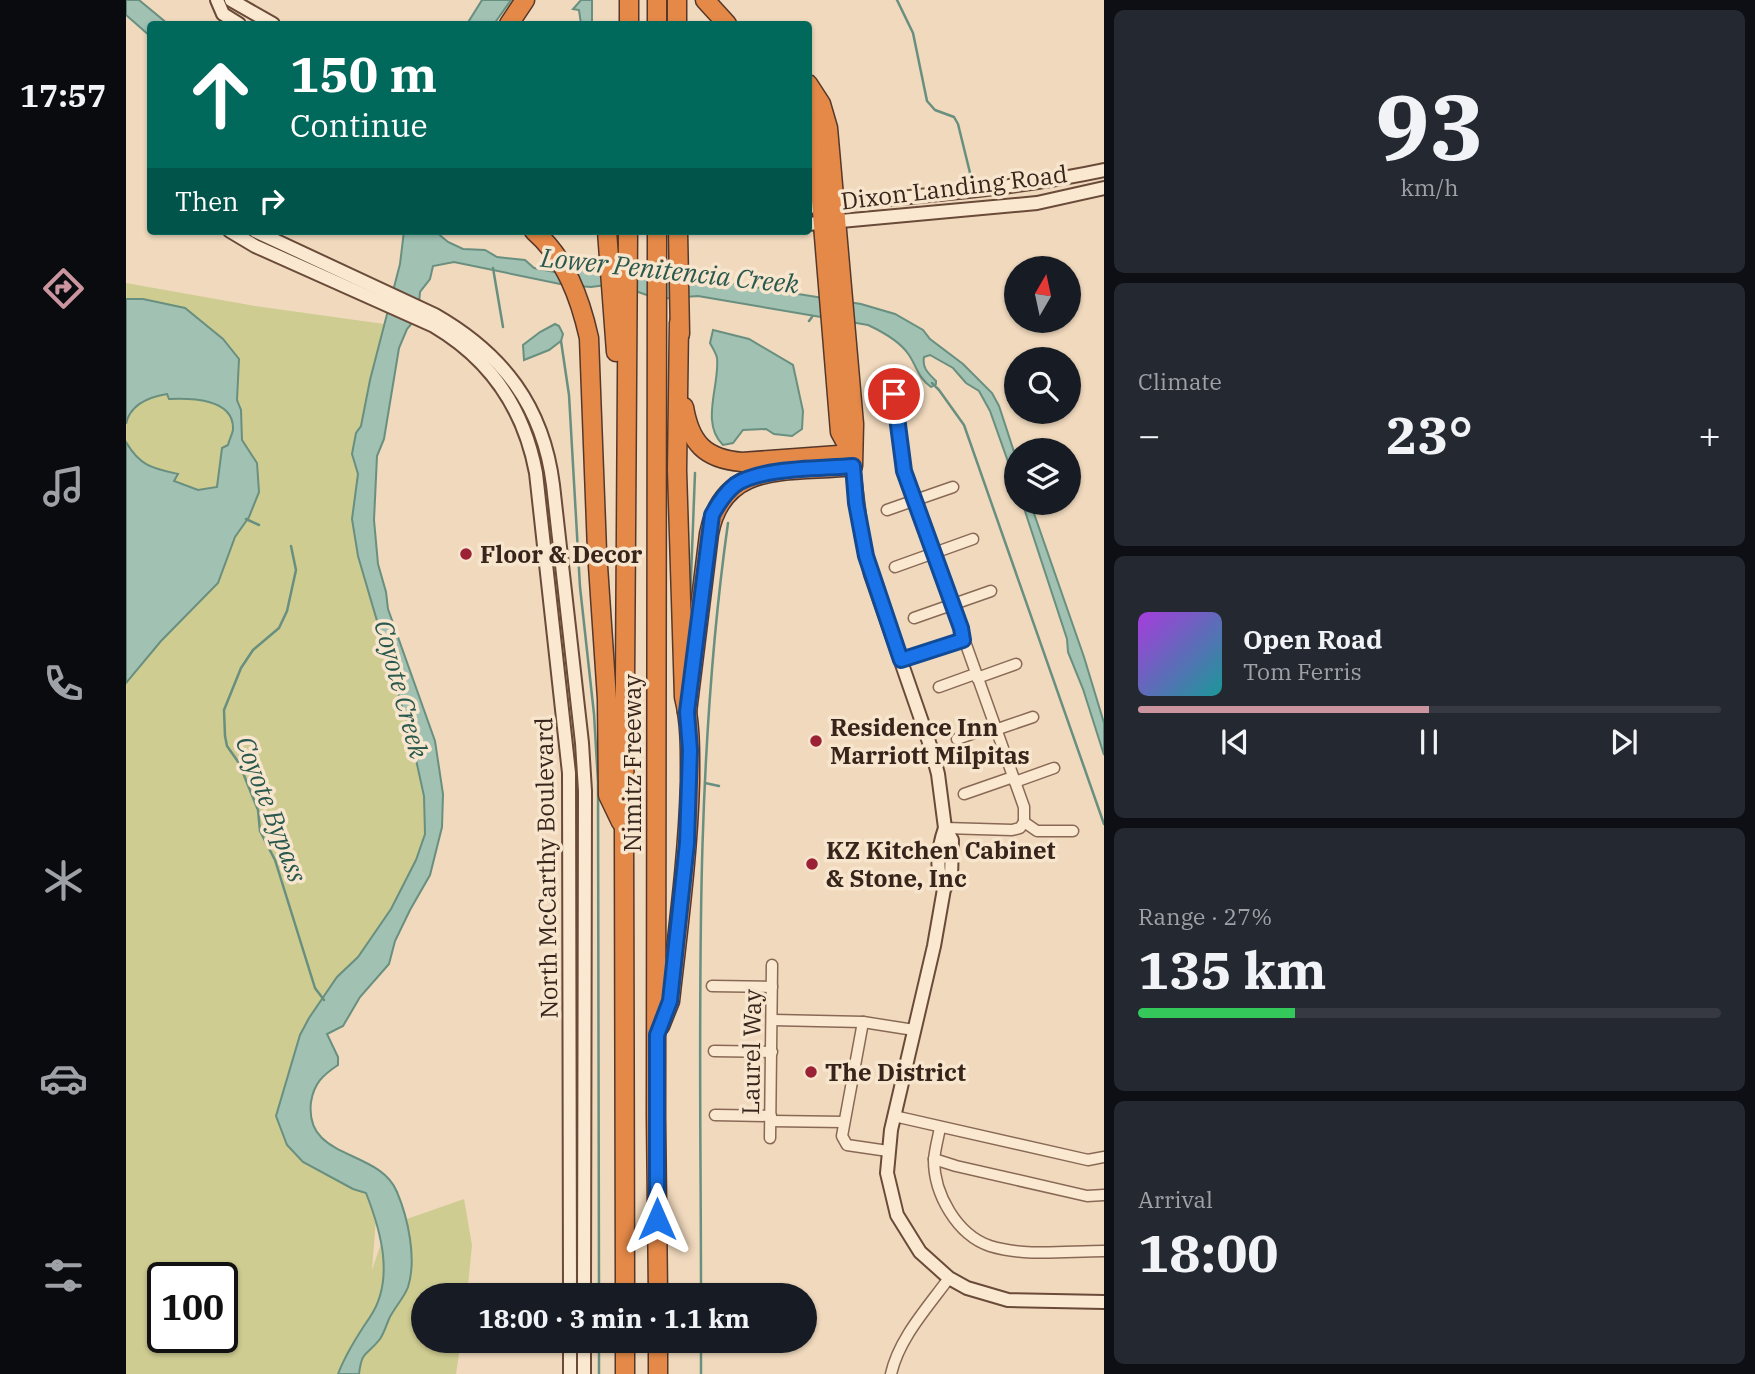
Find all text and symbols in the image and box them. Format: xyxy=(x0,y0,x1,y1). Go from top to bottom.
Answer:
text: 150 m xyxy=(290,42,437,105)
icon: ahead xyxy=(175,49,266,140)
text: 93 xyxy=(1375,67,1484,185)
text: 17:57 xyxy=(20,74,106,116)
text: Continue xyxy=(290,104,428,146)
street label: Dixon Landing Road xyxy=(839,157,1069,217)
text: km/h xyxy=(1400,172,1459,202)
icon: right xyxy=(253,182,291,220)
text: Then xyxy=(175,184,239,218)
water label: Lower Penitencia Creek xyxy=(538,239,801,300)
north arrow xyxy=(1004,256,1082,332)
map controls xyxy=(1004,256,1081,515)
icon: directions xyxy=(39,264,88,313)
button: search xyxy=(1004,347,1081,424)
pin xyxy=(864,364,924,424)
text: Climate xyxy=(1138,366,1222,396)
icon: arrive xyxy=(875,375,913,413)
text: 23° xyxy=(1386,401,1473,468)
text: − xyxy=(1138,410,1161,459)
text: + xyxy=(1698,410,1721,459)
button: layers xyxy=(1004,438,1081,515)
icon: music xyxy=(39,462,88,511)
place label: Floor & Decor xyxy=(480,538,643,570)
marker: Floor & Decor xyxy=(458,546,474,562)
water label: Coyote Creek xyxy=(367,616,437,762)
text: Open Road xyxy=(1243,622,1382,656)
text: Tom Ferris xyxy=(1243,656,1362,686)
icon: phone xyxy=(39,659,88,708)
street label: Nimitz Freeway xyxy=(616,674,648,852)
place label: Residence Inn Marriott Milpitas xyxy=(830,711,1030,771)
street label: North McCarthy Boulevard xyxy=(527,717,565,1019)
icon: previous xyxy=(1216,723,1254,761)
icon: pause xyxy=(1410,723,1448,761)
icon: next xyxy=(1605,723,1643,761)
water label: Coyote Bypass xyxy=(229,731,316,887)
marker: Residence Inn Marriott Milpitas xyxy=(808,733,824,749)
place label: KZ Kitchen Cabinet & Stone, Inc xyxy=(826,834,1056,894)
icon: climate xyxy=(39,856,88,905)
marker: KZ Kitchen Cabinet & Stone, Inc xyxy=(804,856,820,872)
text: Range · 27% xyxy=(1138,901,1272,931)
text: 135 km xyxy=(1138,936,1327,1003)
street label: Laurel Way xyxy=(734,989,768,1115)
icon: car xyxy=(39,1054,88,1103)
place label: The District xyxy=(825,1056,966,1088)
marker: The District xyxy=(803,1064,819,1080)
position arrow xyxy=(620,1182,694,1256)
text: Arrival xyxy=(1138,1184,1213,1214)
text: 18:00 xyxy=(1138,1219,1279,1286)
icon: filters xyxy=(39,1251,88,1300)
speed limit sign: 100 xyxy=(147,1262,238,1353)
text: 18:00 · 3 min · 1.1 km xyxy=(478,1301,750,1335)

